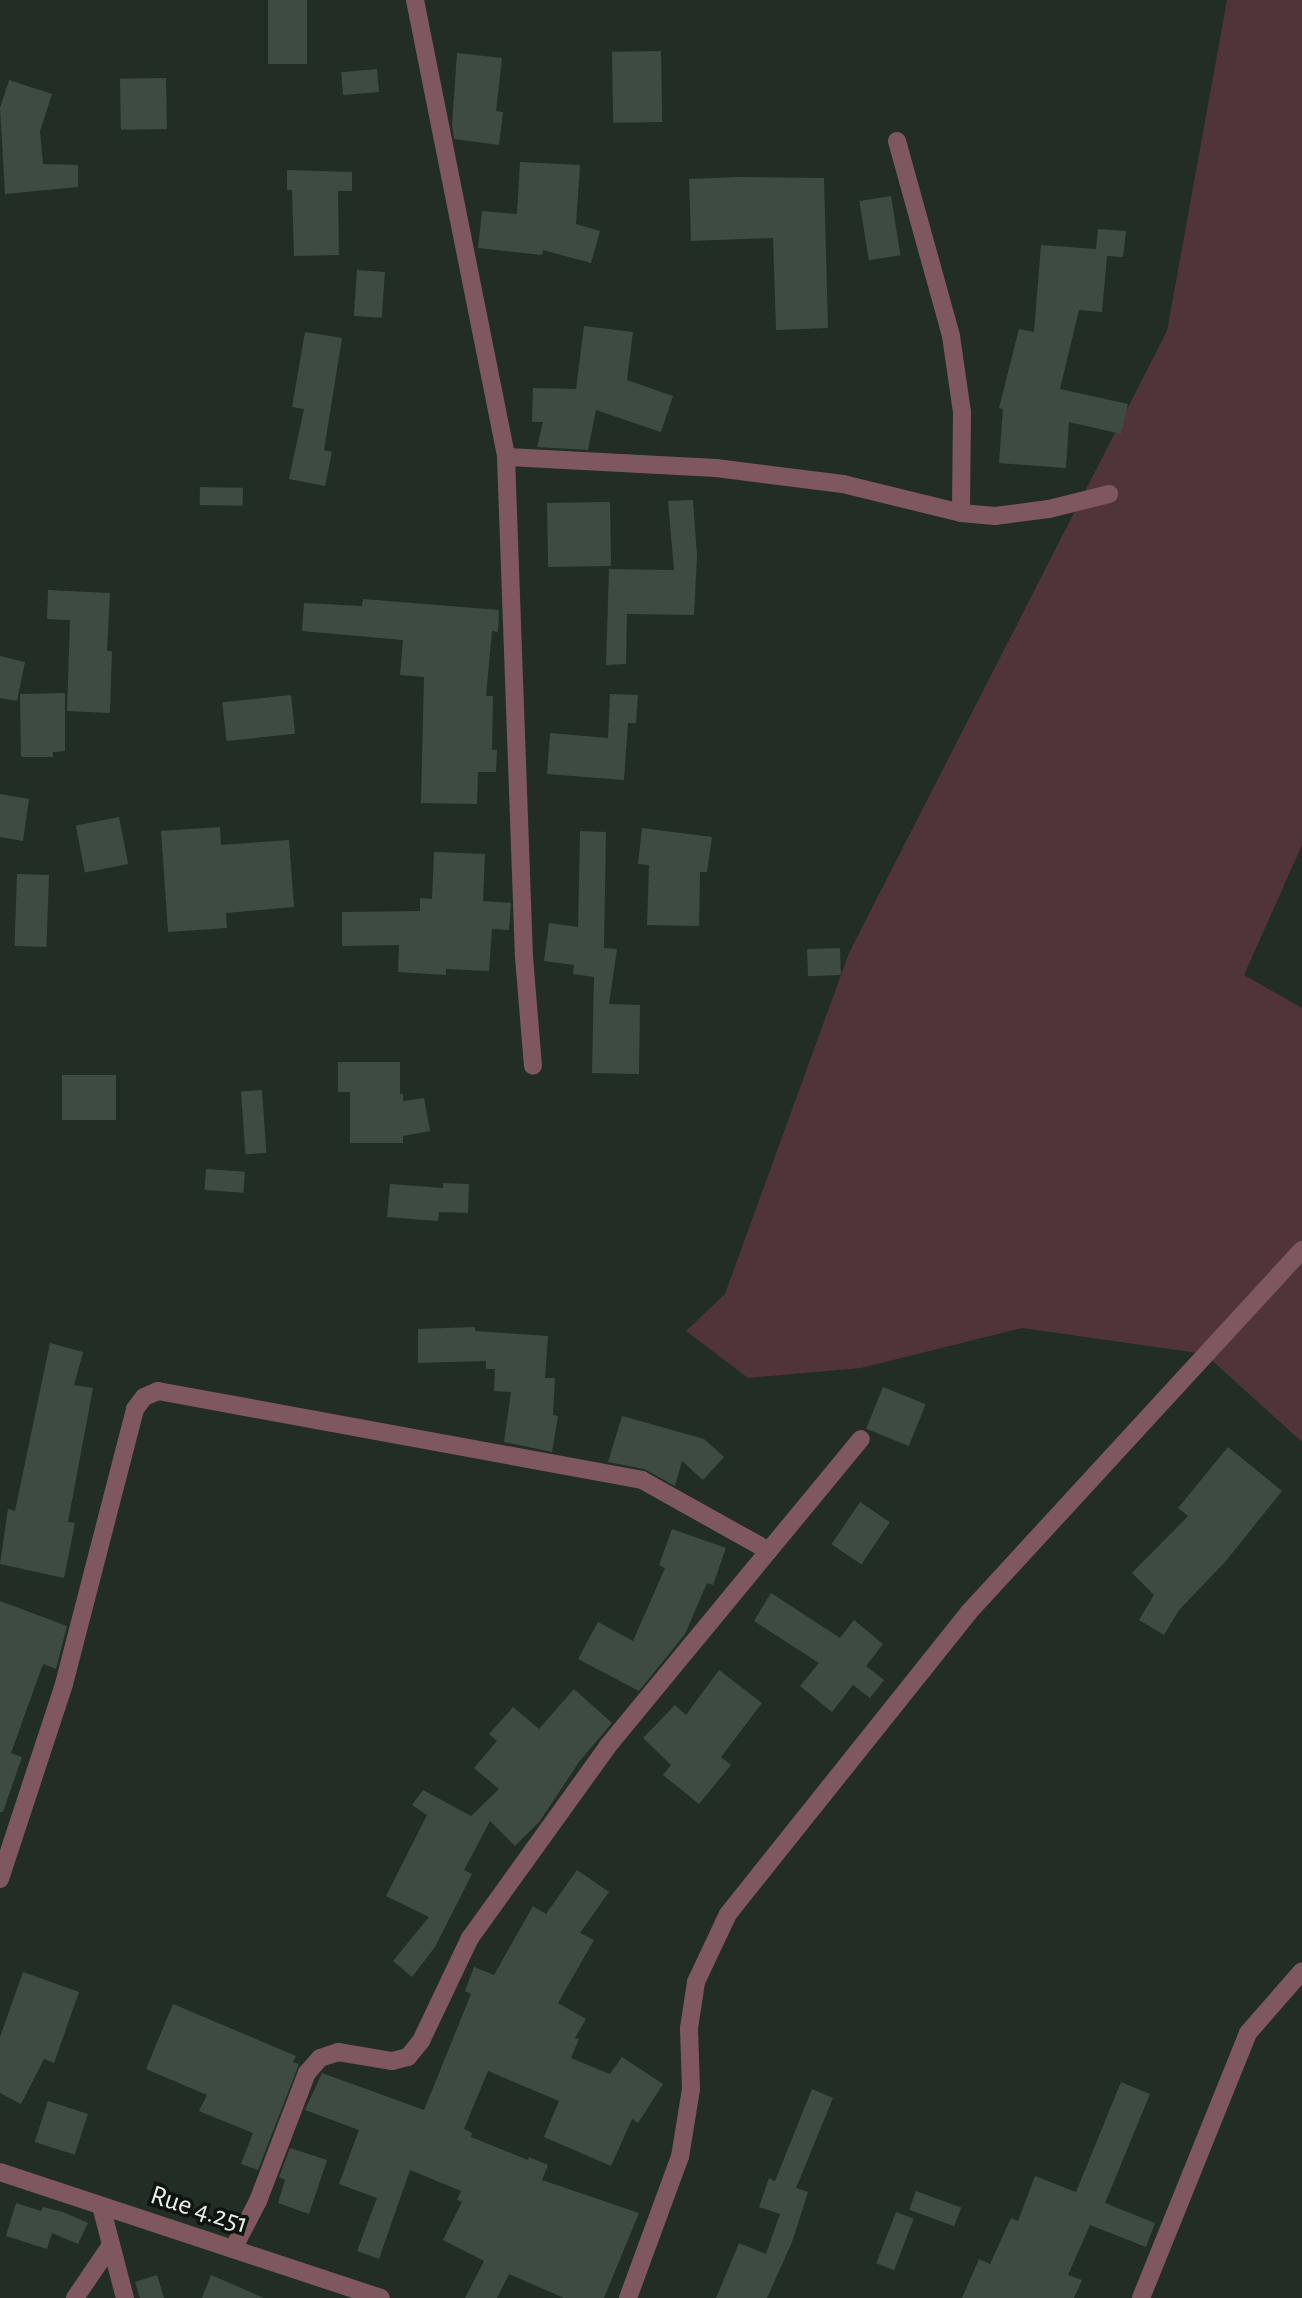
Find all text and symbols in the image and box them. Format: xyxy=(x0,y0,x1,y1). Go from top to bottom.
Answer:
street label: Rue 4.251 xyxy=(146,2178,252,2242)

